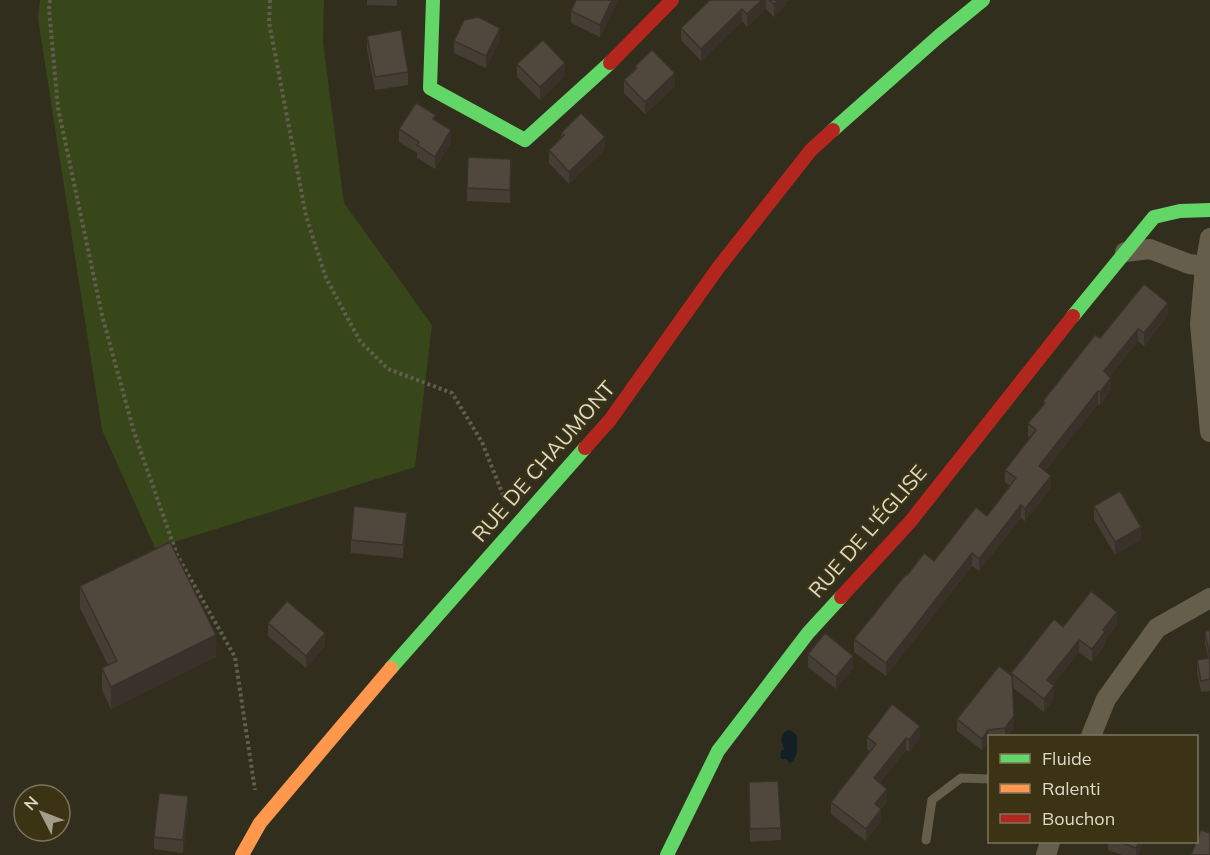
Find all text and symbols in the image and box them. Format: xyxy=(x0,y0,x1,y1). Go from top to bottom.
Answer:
street label: RUE DE CHAUMONT xyxy=(466,375,620,547)
street label: RUE DE L'ÉGLISE xyxy=(802,459,932,603)
legend xyxy=(988,735,1198,843)
text: Fluide xyxy=(1042,747,1092,770)
text: Ralenti xyxy=(1042,777,1100,800)
north arrow xyxy=(12,783,72,843)
text: N xyxy=(19,792,42,814)
text: Bouchon xyxy=(1042,807,1115,830)

